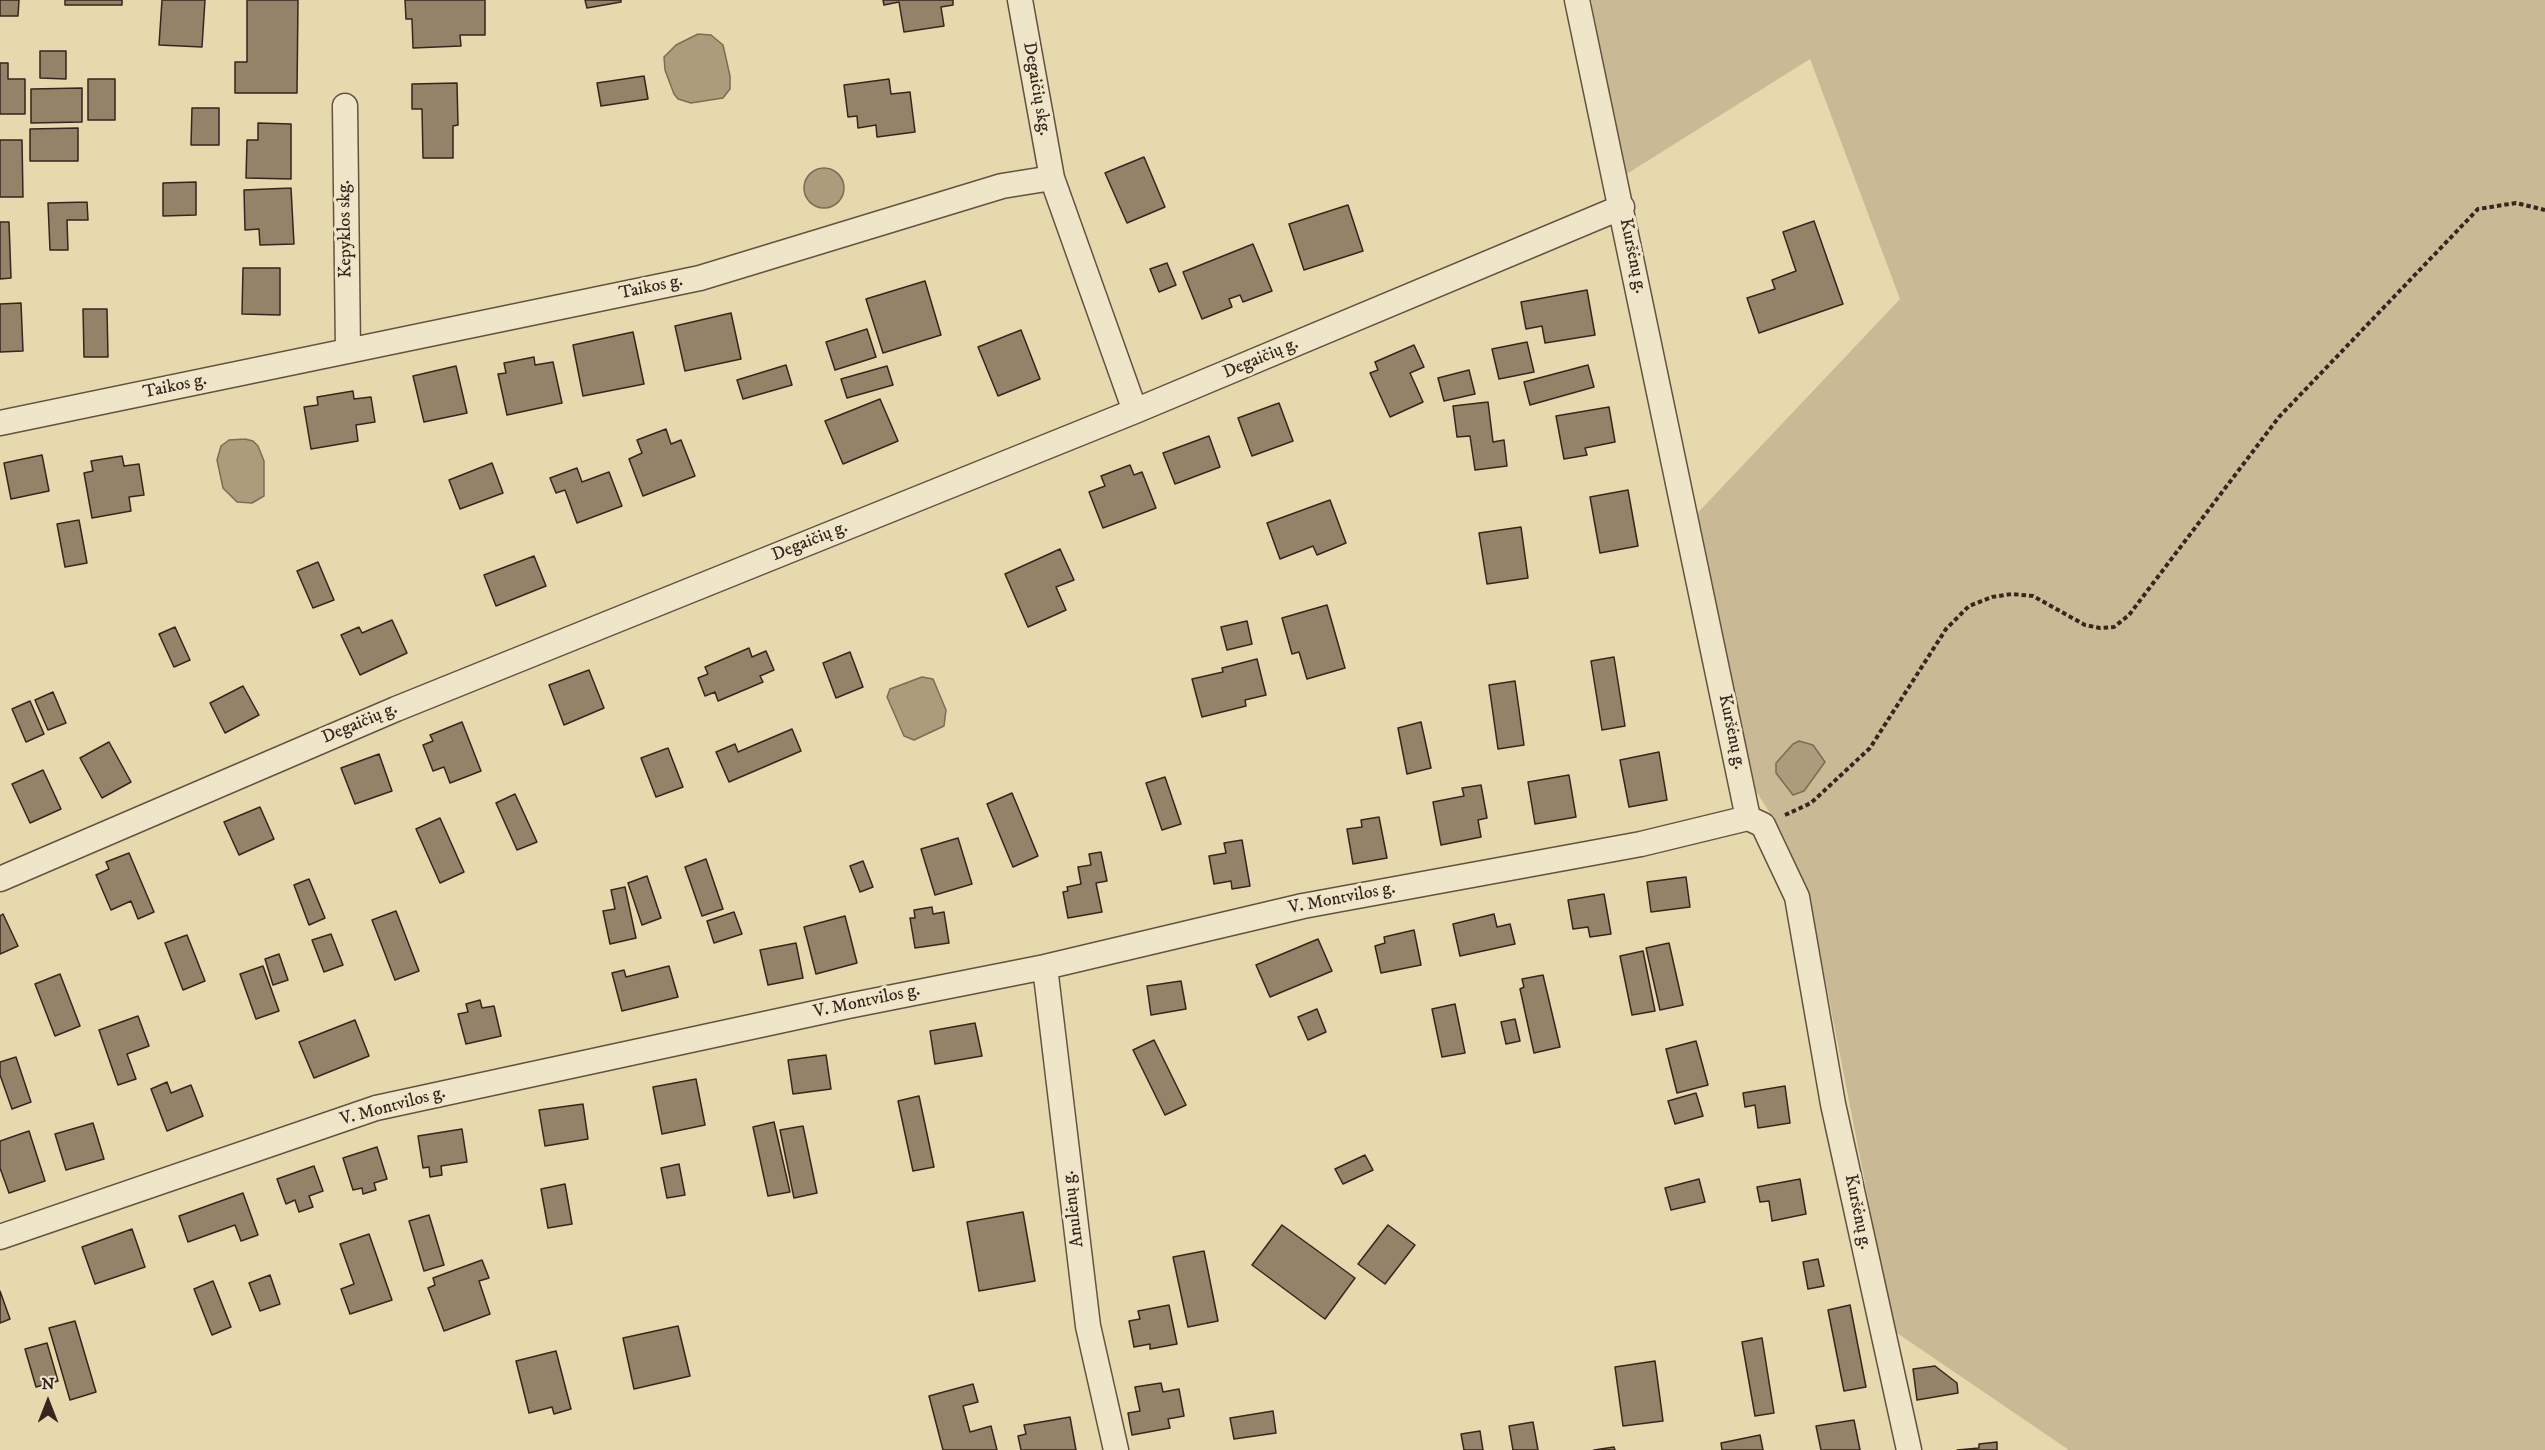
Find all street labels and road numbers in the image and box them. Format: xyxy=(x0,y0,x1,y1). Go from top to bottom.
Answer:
street label: Degaičių skg. xyxy=(1017,40,1055,138)
street label: Kepyklos skg. xyxy=(334,180,358,278)
street label: Kuršėnų g. xyxy=(1614,216,1650,296)
street label: Taikos g. xyxy=(617,271,685,305)
street label: Degaičių g. xyxy=(1220,333,1302,385)
street label: Taikos g. xyxy=(141,370,209,404)
street label: Degaičių g. xyxy=(769,517,851,567)
street label: Kuršėnų g. xyxy=(1713,692,1749,772)
street label: Degaičių g. xyxy=(319,698,401,750)
street label: V. Montvilos g. xyxy=(1287,878,1397,920)
street label: V. Montvilos g. xyxy=(812,980,922,1024)
street label: V. Montvilos g. xyxy=(338,1083,448,1131)
street label: Anulėnų g. xyxy=(1059,1169,1089,1249)
street label: Kuršėnų g. xyxy=(1839,1172,1875,1252)

